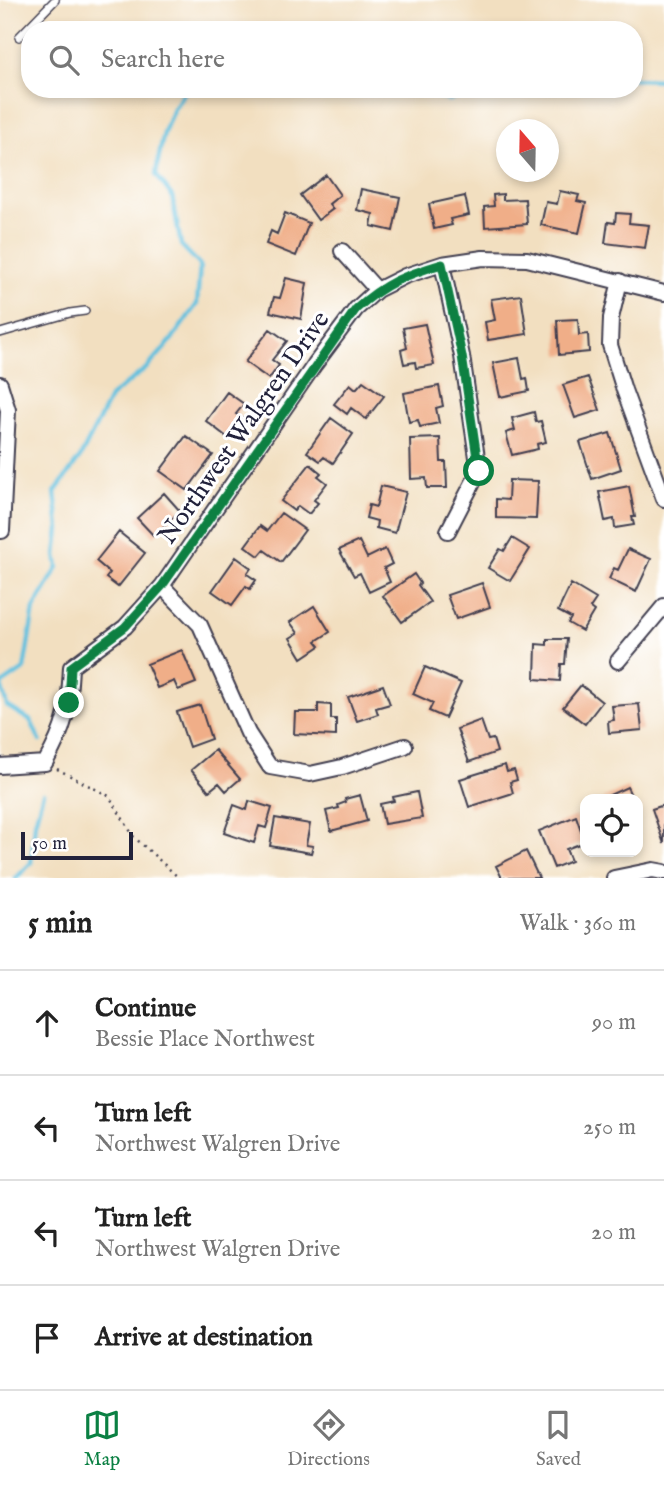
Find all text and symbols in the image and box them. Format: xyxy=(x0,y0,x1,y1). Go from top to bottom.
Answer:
search box xyxy=(21,21,643,98)
icon: search xyxy=(45,41,83,79)
text: Search here xyxy=(101,43,225,76)
north arrow xyxy=(496,119,559,182)
street label: Northwest Walgren Drive xyxy=(151,305,337,551)
route start xyxy=(463,455,494,486)
route end xyxy=(53,687,84,718)
map controls xyxy=(580,794,643,857)
button: locate xyxy=(580,794,643,857)
scale bar xyxy=(21,829,133,861)
text: 50 m xyxy=(32,832,67,856)
text: 5 min xyxy=(28,905,93,943)
text: Walk · 360 m xyxy=(519,909,636,938)
text: Continue xyxy=(95,992,196,1025)
icon: ahead xyxy=(28,1004,66,1042)
text: 90 m xyxy=(592,1008,636,1037)
text: Bessie Place Northwest xyxy=(95,1025,315,1054)
text: Turn left xyxy=(95,1097,192,1130)
icon: left xyxy=(28,1109,66,1147)
text: 250 m xyxy=(583,1113,636,1142)
text: Northwest Walgren Drive xyxy=(95,1130,340,1159)
text: Turn left xyxy=(95,1202,192,1235)
icon: left xyxy=(28,1214,66,1252)
text: 20 m xyxy=(591,1218,636,1247)
text: Northwest Walgren Drive xyxy=(95,1235,340,1264)
icon: arrive xyxy=(28,1319,66,1357)
text: Arrive at destination xyxy=(95,1321,313,1354)
tab: Map xyxy=(83,1406,121,1472)
tab: Directions xyxy=(287,1406,370,1472)
tab: Saved xyxy=(536,1406,581,1472)

